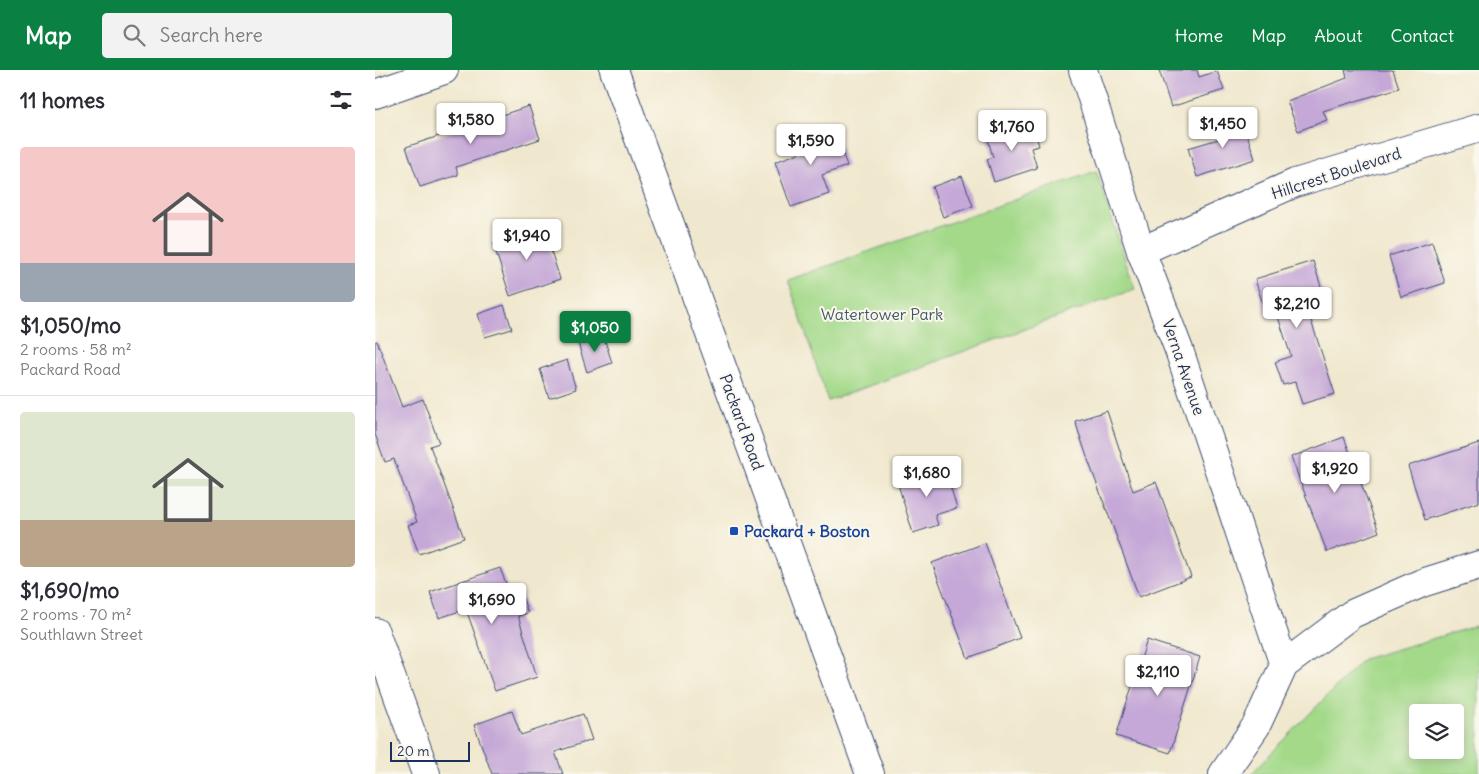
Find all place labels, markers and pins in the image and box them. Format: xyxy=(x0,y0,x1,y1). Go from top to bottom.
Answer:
pin: $1,580 xyxy=(430,102,512,145)
pin: $1,450 xyxy=(1182,106,1264,149)
pin: $1,760 xyxy=(971,109,1053,152)
pin: $1,590 xyxy=(770,124,852,166)
pin: $1,940 xyxy=(486,218,568,261)
pin: $2,210 xyxy=(1256,286,1338,329)
pin: $1,050 xyxy=(554,310,636,353)
pin: $1,920 xyxy=(1294,452,1376,494)
pin: $1,680 xyxy=(886,456,968,498)
place label: Packard + Boston xyxy=(744,521,870,541)
marker: Packard + Boston xyxy=(728,525,740,537)
pin: $1,690 xyxy=(451,582,533,625)
pin: $2,110 xyxy=(1117,654,1199,697)

